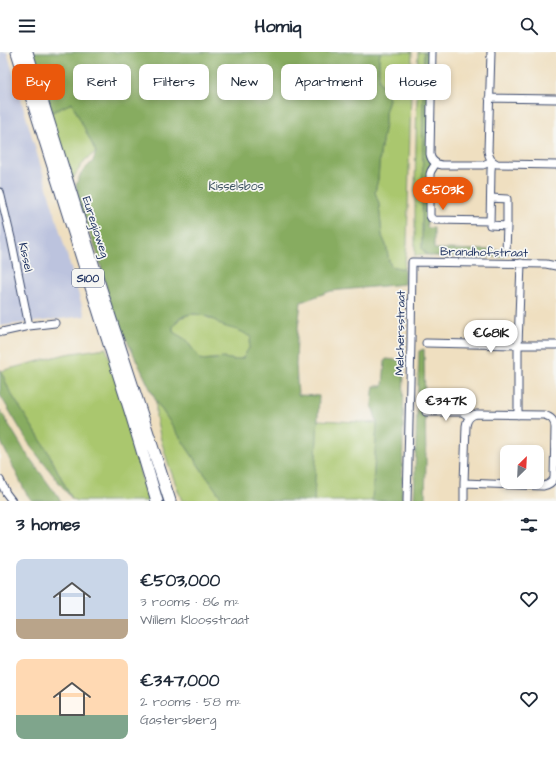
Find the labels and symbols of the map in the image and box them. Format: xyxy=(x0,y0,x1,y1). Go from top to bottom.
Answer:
pin: €503K xyxy=(415,177,471,211)
park label: Kisselsbos xyxy=(208,178,264,195)
street label: Euregioweg xyxy=(77,194,113,260)
street label: Kissel xyxy=(14,241,37,273)
street label: Brandhofstraat xyxy=(440,243,528,262)
road number: S100 xyxy=(72,269,104,287)
street label: Melchersstraat xyxy=(391,290,410,376)
pin: €681K xyxy=(463,320,519,354)
pin: €347K xyxy=(418,388,474,422)
north arrow xyxy=(500,445,544,489)

